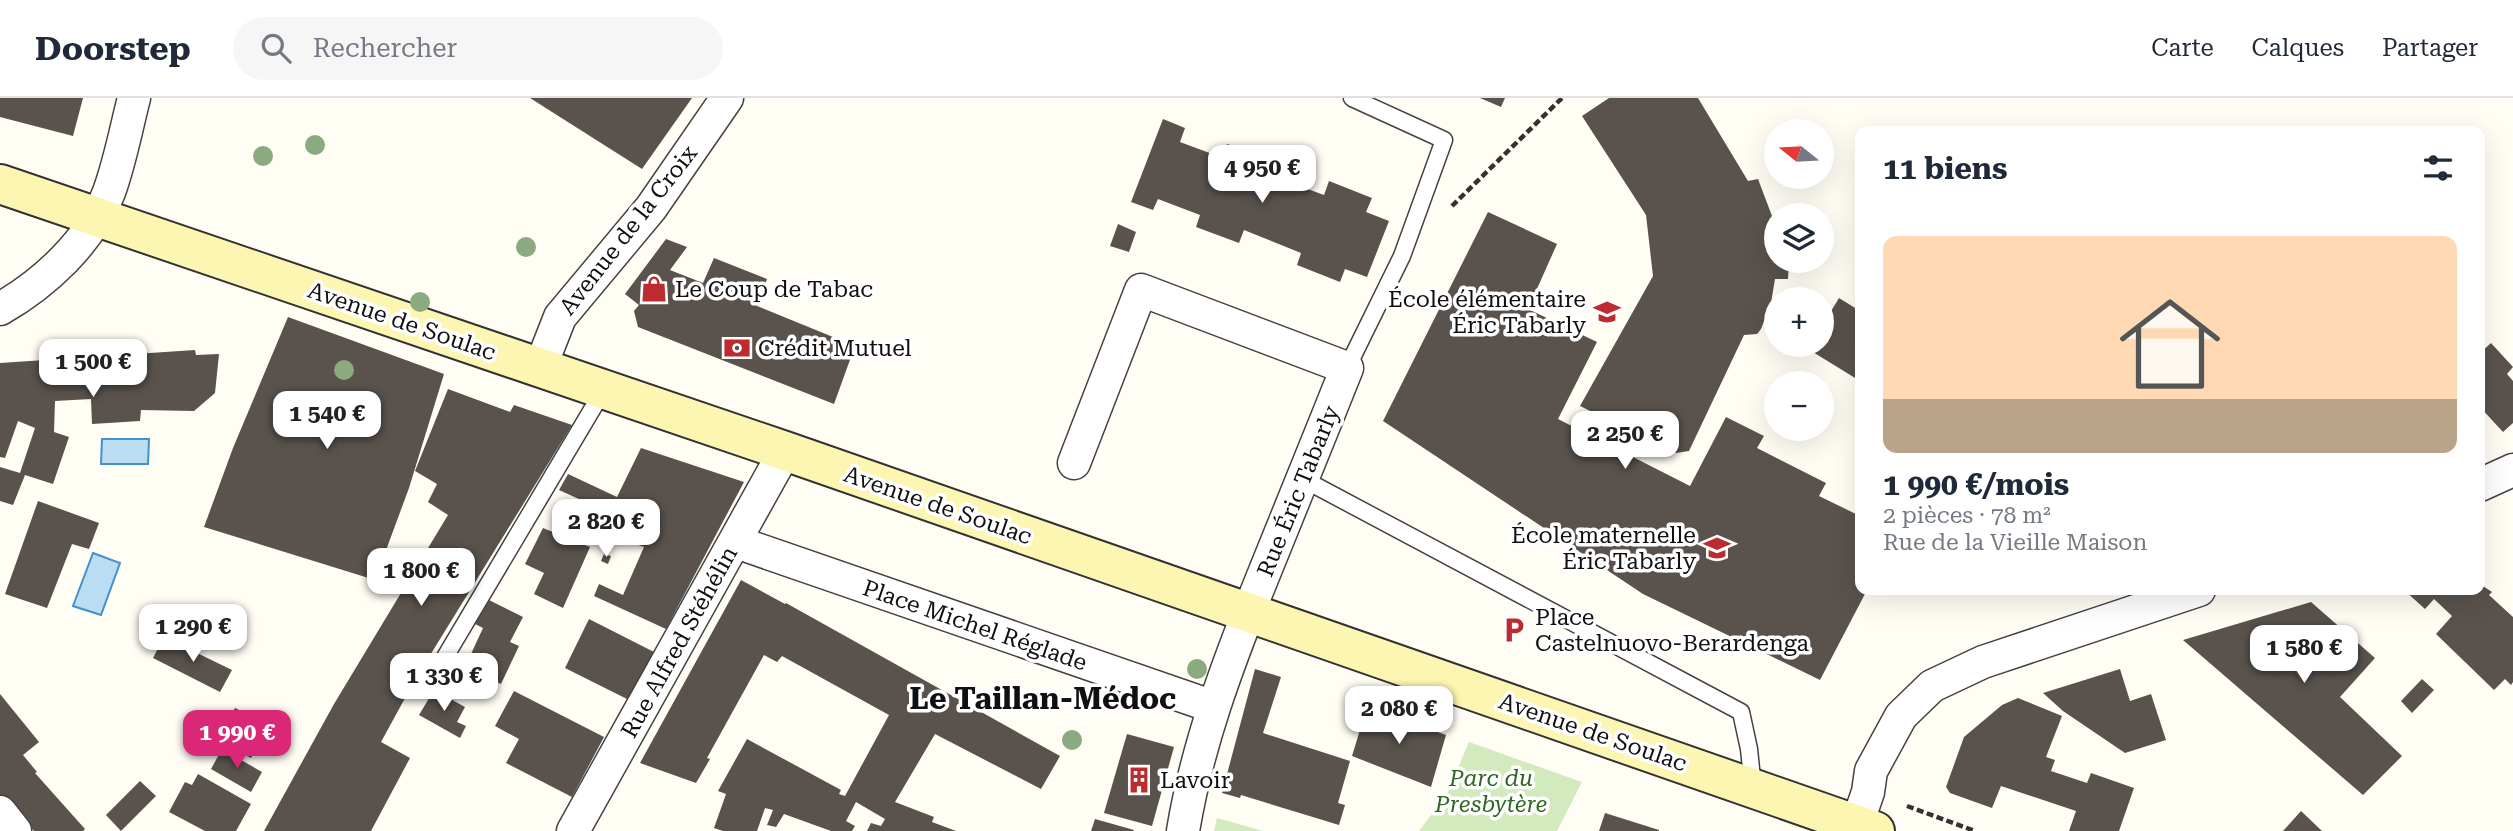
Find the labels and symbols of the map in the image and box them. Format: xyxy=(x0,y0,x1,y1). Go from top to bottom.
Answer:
north arrow xyxy=(1764,119,1834,189)
street label: Avenue de la Croix xyxy=(554,140,703,320)
pin: 4 950 € xyxy=(1197,146,1327,205)
shop icon: Le Coup de Tabac xyxy=(639,274,669,304)
place label: Le Coup de Tabac xyxy=(675,276,873,303)
street label: Avenue de Soulac xyxy=(304,277,499,366)
place label: École élémentaire Éric Tabarly xyxy=(1388,286,1586,339)
school or university icon: École élémentaire Éric Tabarly xyxy=(1592,297,1622,327)
bank icon: Crédit Mutuel xyxy=(722,333,752,363)
place label: Crédit Mutuel xyxy=(758,335,912,362)
pin: 1 500 € xyxy=(28,340,158,399)
pin: 1 540 € xyxy=(262,392,392,451)
street label: Rue Éric Tabarly xyxy=(1252,401,1345,581)
pin: 2 250 € xyxy=(1560,412,1690,471)
street label: Avenue de Soulac xyxy=(840,461,1035,550)
pin: 2 820 € xyxy=(541,500,671,559)
place label: École maternelle Éric Tabarly xyxy=(1511,522,1696,575)
school or university icon: École maternelle Éric Tabarly xyxy=(1702,533,1732,563)
street label: Rue Alfred Stéhélin xyxy=(616,542,743,743)
pin: 1 800 € xyxy=(356,548,486,608)
street label: Place Michel Réglade xyxy=(859,574,1091,677)
pin: 1 290 € xyxy=(128,604,258,664)
place label: Place Castelnuovo-Berardenga xyxy=(1535,604,1809,657)
parking icon: Place Castelnuovo-Berardenga xyxy=(1499,615,1529,645)
pin: 1 580 € xyxy=(2239,626,2369,685)
pin: 1 330 € xyxy=(379,654,509,713)
district label: Le Taillan-Médoc xyxy=(910,681,1176,716)
pin: 2 080 € xyxy=(1334,686,1464,746)
street label: Avenue de Soulac xyxy=(1495,688,1690,777)
pin: 1 990 € xyxy=(172,710,302,770)
building icon: Lavoir xyxy=(1124,765,1154,795)
park label: Parc du Presbytère xyxy=(1434,765,1547,818)
place label: Lavoir xyxy=(1160,767,1230,794)

